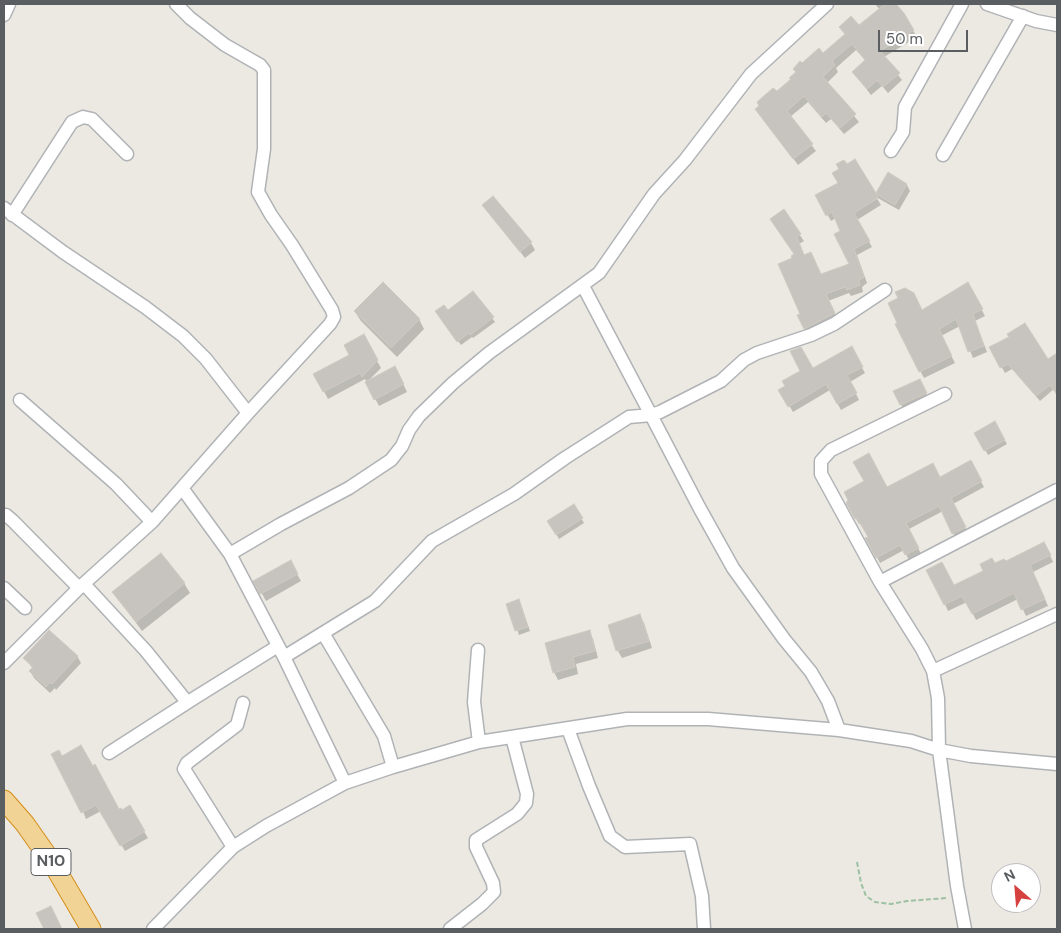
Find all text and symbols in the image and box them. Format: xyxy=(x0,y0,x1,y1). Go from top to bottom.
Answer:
scale bar xyxy=(881,20,971,52)
text: 50 m xyxy=(886,29,923,49)
road number: N10 xyxy=(31,849,71,876)
north arrow xyxy=(991,863,1041,913)
text: N xyxy=(1001,865,1018,886)

